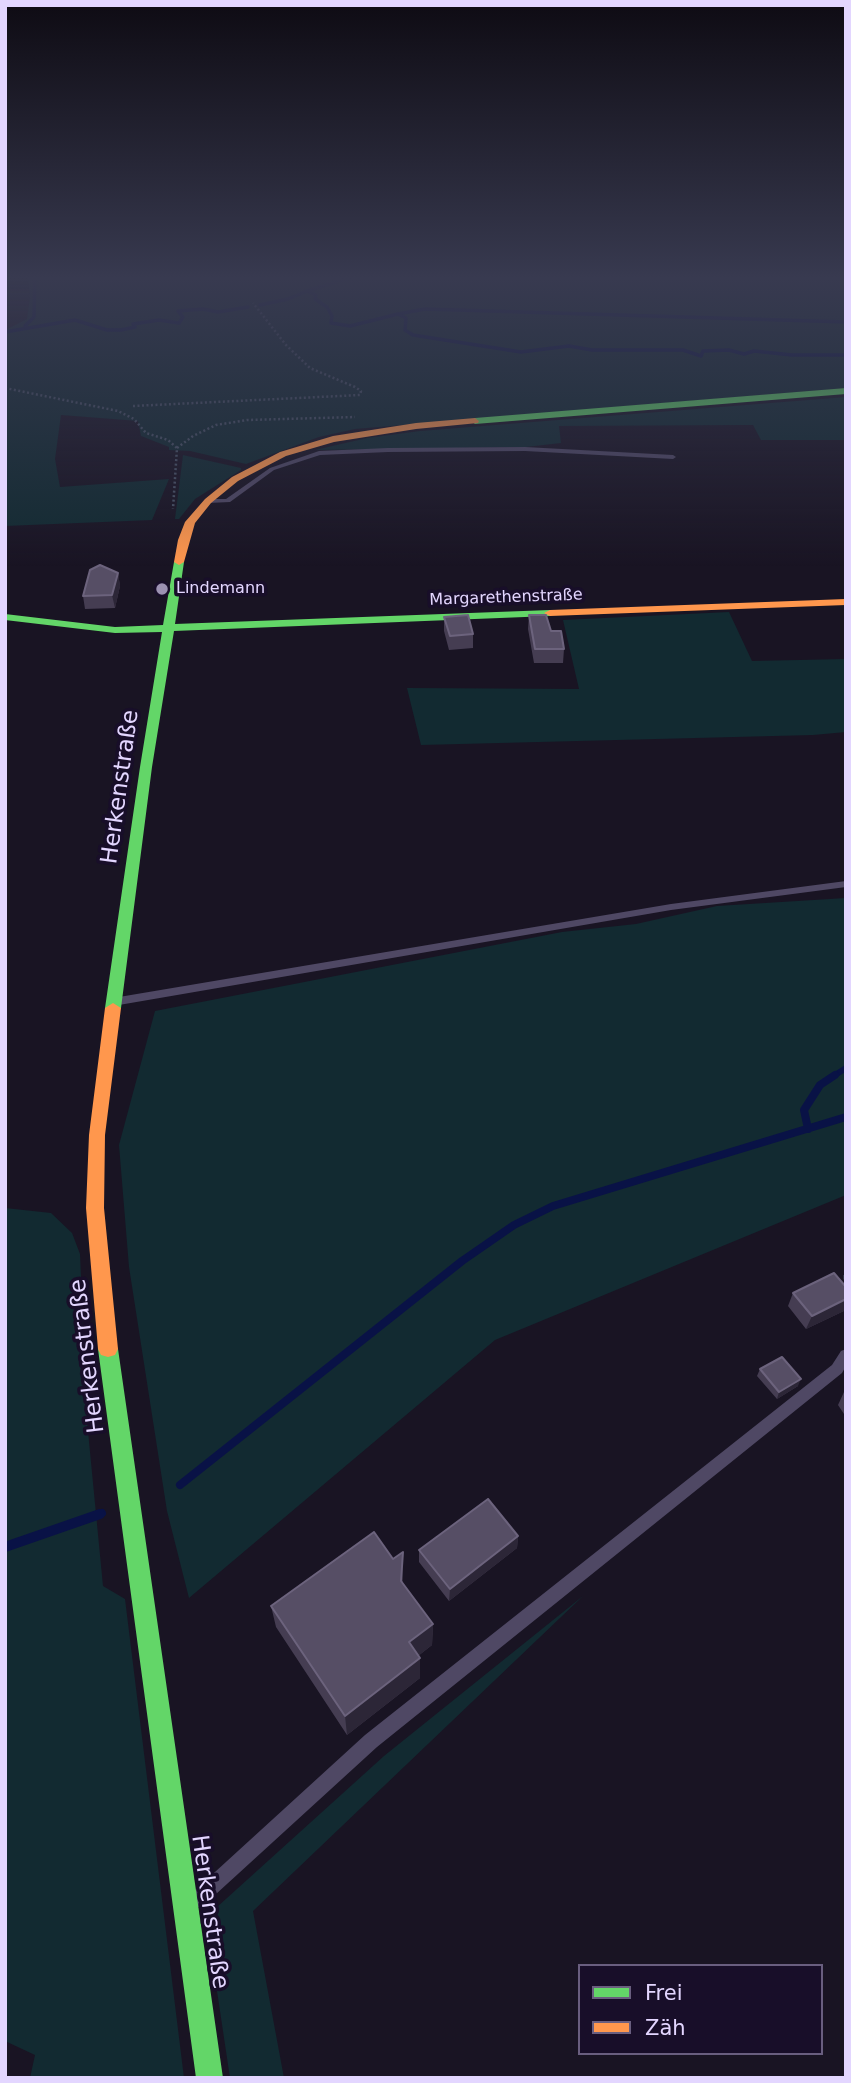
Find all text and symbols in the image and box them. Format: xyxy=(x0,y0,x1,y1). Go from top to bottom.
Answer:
place label: Lindemann xyxy=(176,579,265,599)
marker: Lindemann xyxy=(154,581,170,597)
street label: Margarethenstraße xyxy=(429,586,583,610)
street label: Herkenstraße xyxy=(97,708,145,866)
street label: Herkenstraße xyxy=(65,1277,111,1435)
street label: Herkenstraße xyxy=(185,1833,233,1991)
legend xyxy=(578,1964,823,2055)
text: Frei xyxy=(645,1981,682,2005)
text: Zäh xyxy=(645,2016,686,2040)

